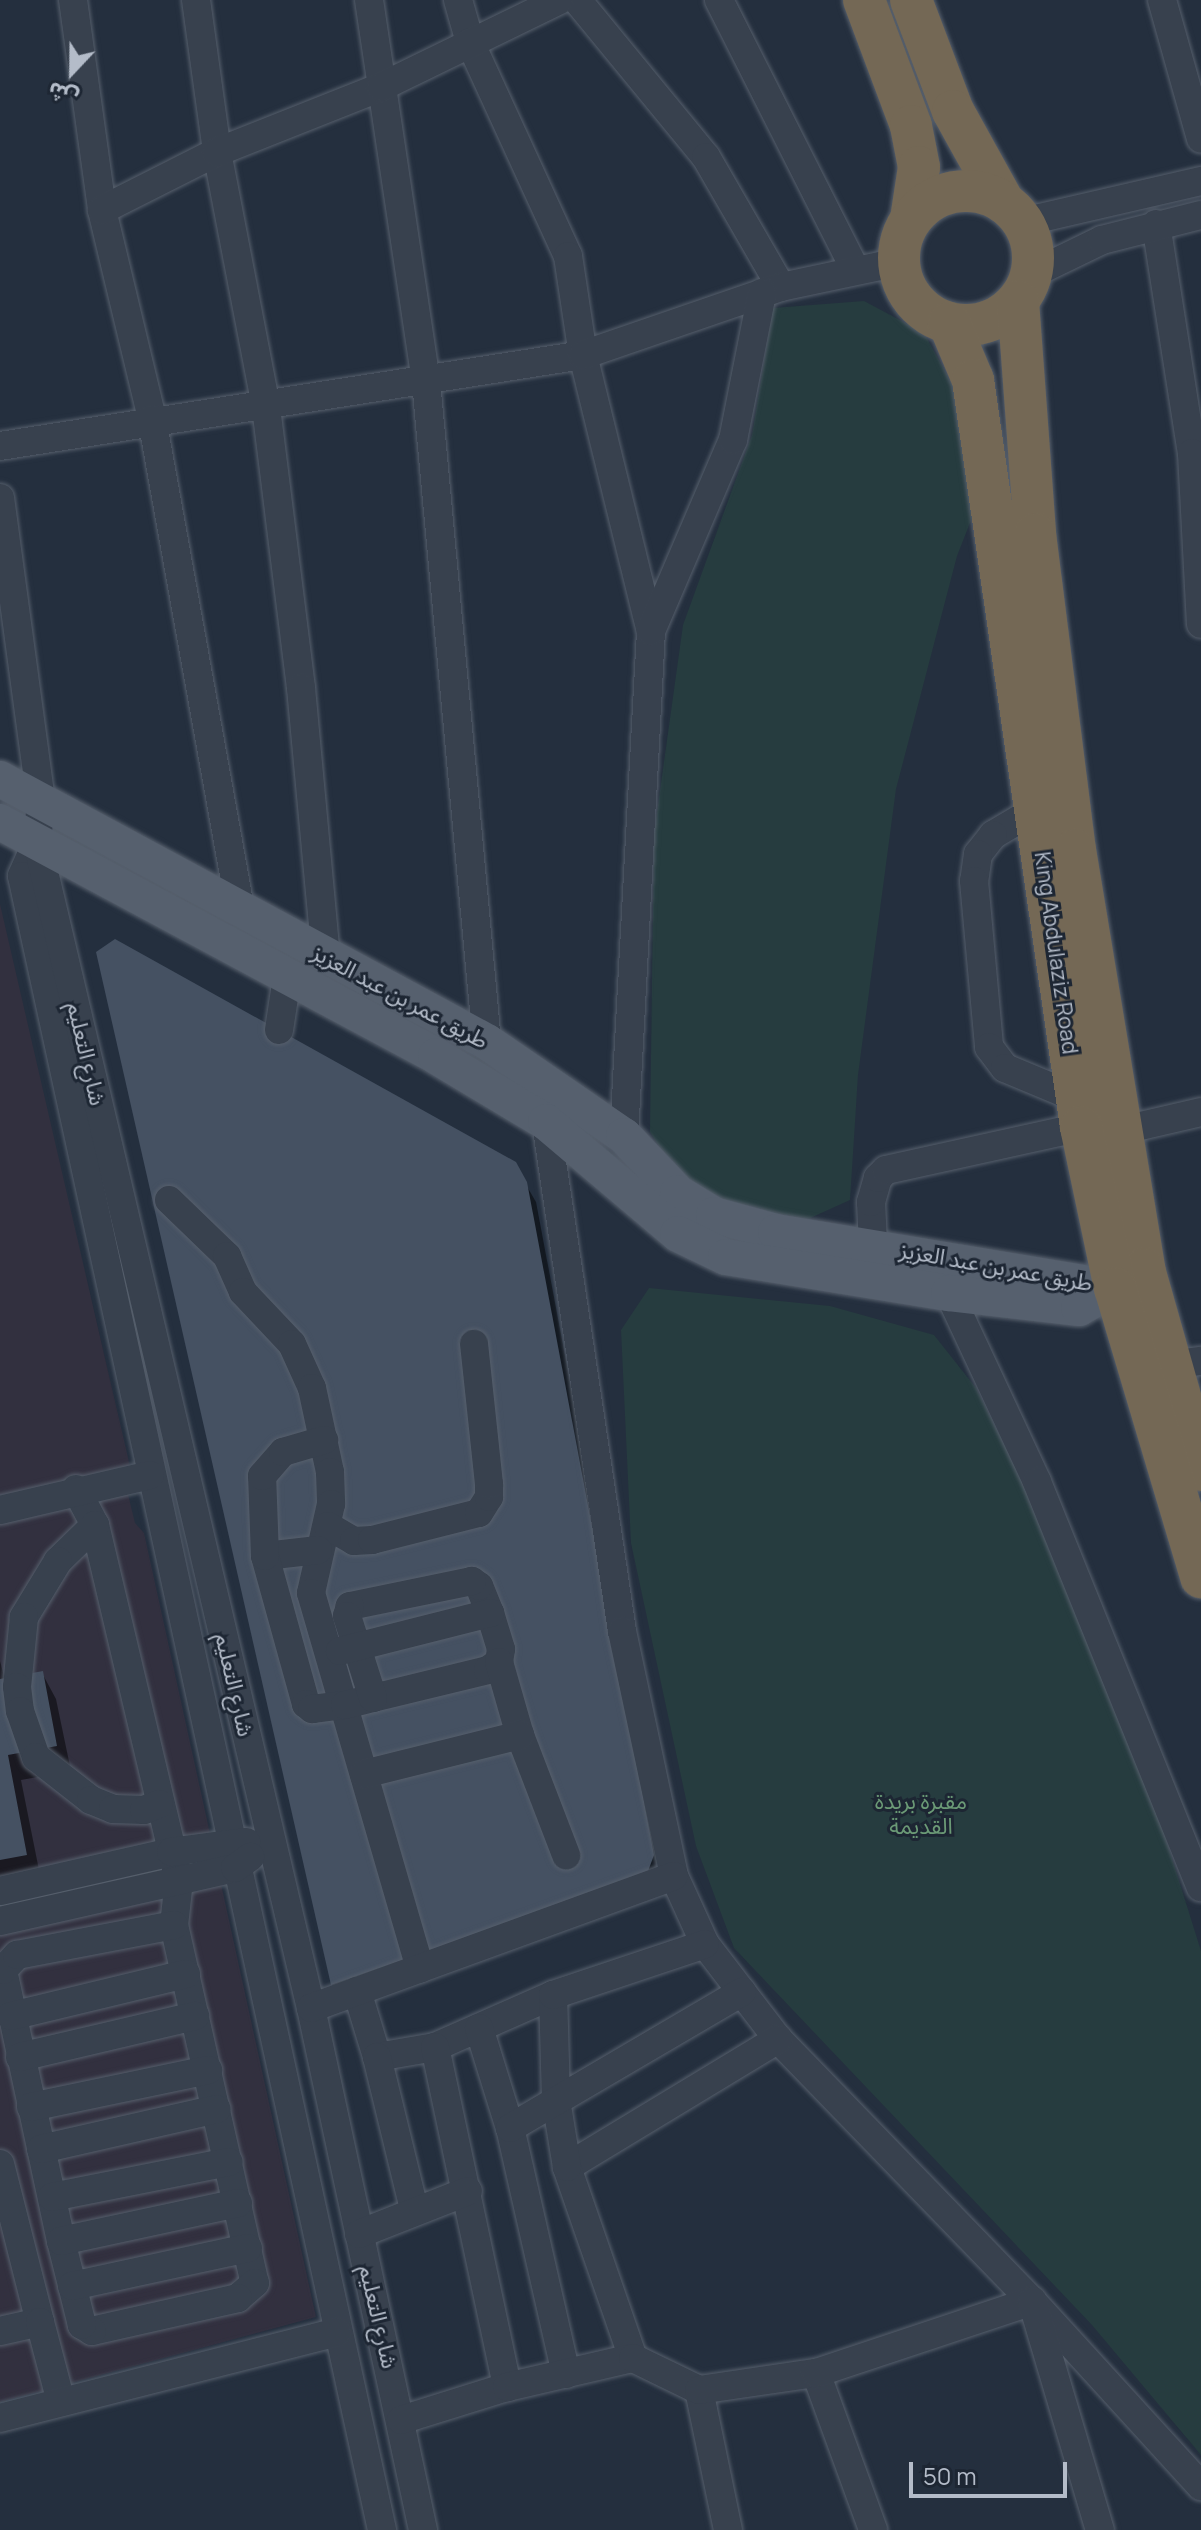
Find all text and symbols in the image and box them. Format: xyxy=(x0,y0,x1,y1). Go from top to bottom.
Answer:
north arrow xyxy=(32,32,112,112)
text: ش xyxy=(43,75,83,114)
street label: King Abdulaziz Road xyxy=(1029,850,1083,1056)
street label: طريق عمر بن عبد العزيز xyxy=(308,939,492,1055)
street label: شارع التعليم xyxy=(61,1000,111,1108)
street label: طريق عمر بن عبد العزيز xyxy=(897,1237,1095,1297)
street label: شارع التعليم xyxy=(209,1631,259,1739)
park label: مقبرة بريدة القديمة xyxy=(875,1788,967,1840)
street label: شارع التعليم xyxy=(353,2263,403,2371)
scale bar xyxy=(913,2446,1071,2496)
text: 50 m xyxy=(923,2459,977,2492)

